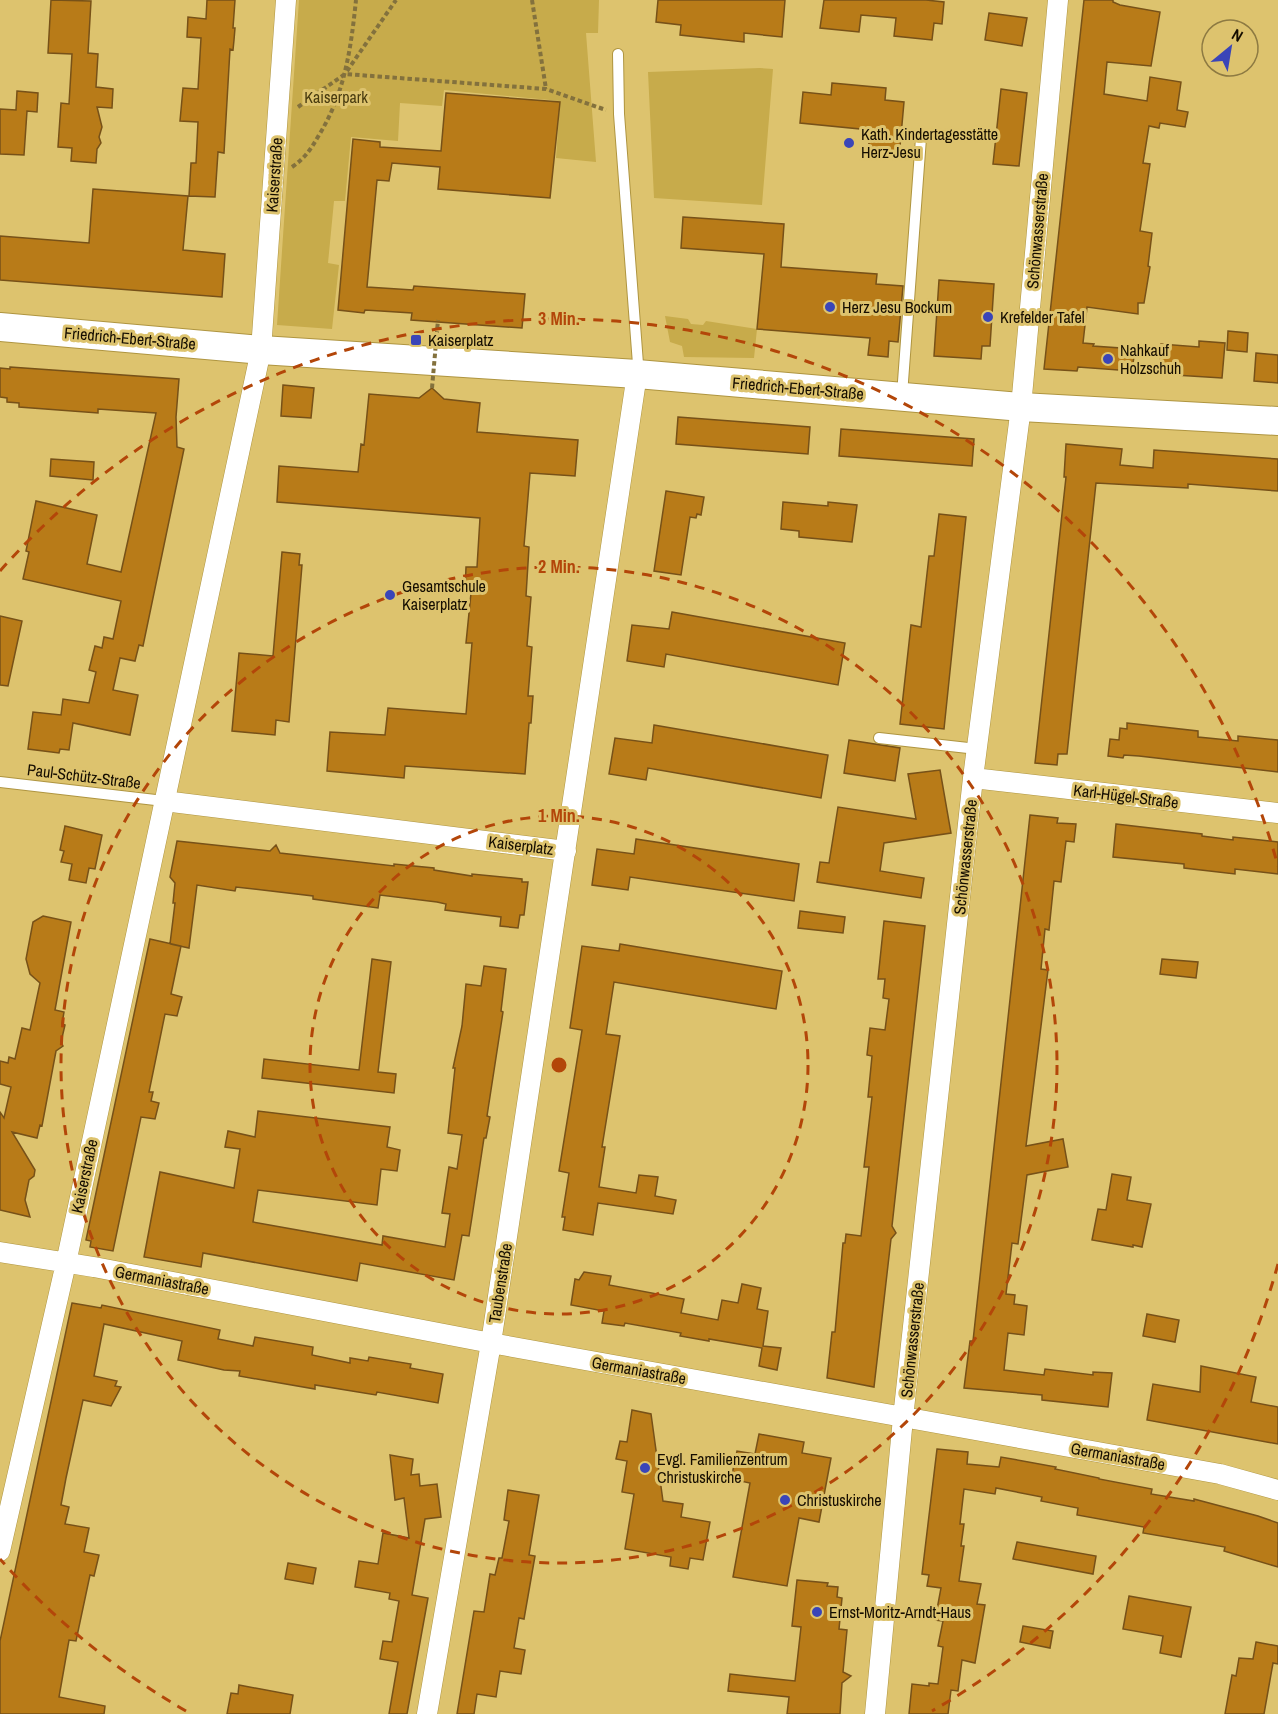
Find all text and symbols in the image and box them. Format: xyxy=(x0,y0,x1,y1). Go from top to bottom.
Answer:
north arrow xyxy=(1200,18,1260,78)
text: N xyxy=(1228,23,1247,47)
park label: Kaiserpark xyxy=(304,86,368,108)
place label: Kath. Kindertagesstätte Herz-Jesu xyxy=(861,123,998,163)
marker: Kath. Kindertagesstätte Herz-Jesu xyxy=(842,136,856,150)
street label: Kaiserstraße xyxy=(260,137,288,213)
street label: Schönwasserstraße xyxy=(1021,172,1053,290)
place label: Herz Jesu Bockum xyxy=(842,296,952,318)
marker: Herz Jesu Bockum xyxy=(823,300,837,314)
text: 3 Min. xyxy=(538,306,580,331)
place label: Krefelder Tafel xyxy=(1000,306,1085,328)
marker: Krefelder Tafel xyxy=(981,310,995,324)
street label: Friedrich-Ebert-Straße xyxy=(63,321,197,355)
place label: Kaiserplatz xyxy=(428,329,494,351)
marker: Kaiserplatz xyxy=(409,333,423,347)
place label: Nahkauf Holzschuh xyxy=(1120,339,1181,379)
marker: Nahkauf Holzschuh xyxy=(1101,352,1115,366)
street label: Friedrich-Ebert-Straße xyxy=(731,371,865,405)
text: 2 Min. xyxy=(538,554,580,579)
place label: Gesamtschule Kaiserplatz xyxy=(402,575,486,615)
marker: Gesamtschule Kaiserplatz xyxy=(383,588,397,602)
street label: Paul-Schütz-Straße xyxy=(26,758,142,794)
street label: Karl-Hügel-Straße xyxy=(1072,779,1180,813)
street label: Schönwasserstraße xyxy=(948,798,982,916)
text: 1 Min. xyxy=(538,803,580,828)
street label: Kaiserplatz xyxy=(487,830,555,860)
centre of rings xyxy=(549,1055,569,1075)
street label: Kaiserstraße xyxy=(65,1137,103,1215)
street label: Taubenstraße xyxy=(483,1242,517,1324)
street label: Germaniastraße xyxy=(113,1260,211,1300)
street label: Schönwasserstraße xyxy=(895,1281,929,1399)
street label: Germaniastraße xyxy=(590,1351,688,1389)
street label: Germaniastraße xyxy=(1069,1437,1167,1475)
place label: Evgl. Familienzentrum Christuskirche xyxy=(657,1448,788,1488)
marker: Evgl. Familienzentrum Christuskirche xyxy=(638,1461,652,1475)
place label: Christuskirche xyxy=(797,1489,882,1511)
marker: Christuskirche xyxy=(778,1493,792,1507)
place label: Ernst-Moritz-Arndt-Haus xyxy=(829,1601,971,1623)
marker: Ernst-Moritz-Arndt-Haus xyxy=(810,1605,824,1619)

